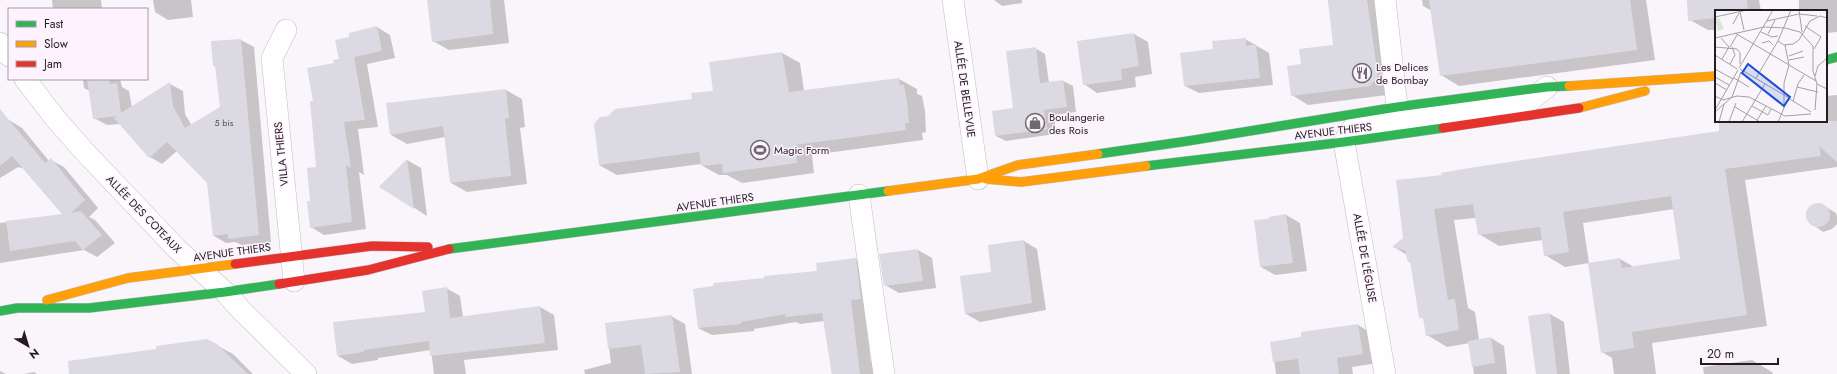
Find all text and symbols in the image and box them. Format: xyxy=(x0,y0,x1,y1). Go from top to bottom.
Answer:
legend xyxy=(8,8,148,80)
inset map xyxy=(1715,10,1827,122)
text: Fast xyxy=(44,15,63,33)
text: Slow xyxy=(44,35,69,53)
street label: ALLÉE DE BELLEVUE xyxy=(950,39,980,139)
text: Jam xyxy=(42,55,62,73)
place label: Les Delices de Bombay xyxy=(1376,59,1429,88)
restaurant icon: Les Delices de Bombay xyxy=(1351,62,1373,84)
place label: Boulangerie des Rois xyxy=(1049,109,1105,138)
shop icon: Boulangerie des Rois xyxy=(1024,112,1046,134)
house number: 5 bis xyxy=(215,116,234,129)
street label: AVENUE THIERS xyxy=(1293,118,1373,144)
street label: VILLA THIERS xyxy=(270,121,292,187)
sports icon: Magic Form xyxy=(749,139,771,161)
place label: Magic Form xyxy=(774,142,829,158)
street label: ALLÉE DES COTEAUX xyxy=(103,171,185,257)
street label: AVENUE THIERS xyxy=(675,189,755,215)
street label: ALLÉE DE L'ÉGLISE xyxy=(1349,212,1381,304)
street label: AVENUE THIERS xyxy=(192,239,272,265)
north arrow xyxy=(8,326,48,366)
scale bar xyxy=(1701,340,1778,366)
text: N xyxy=(26,345,43,363)
text: 20 m xyxy=(1707,345,1734,363)

